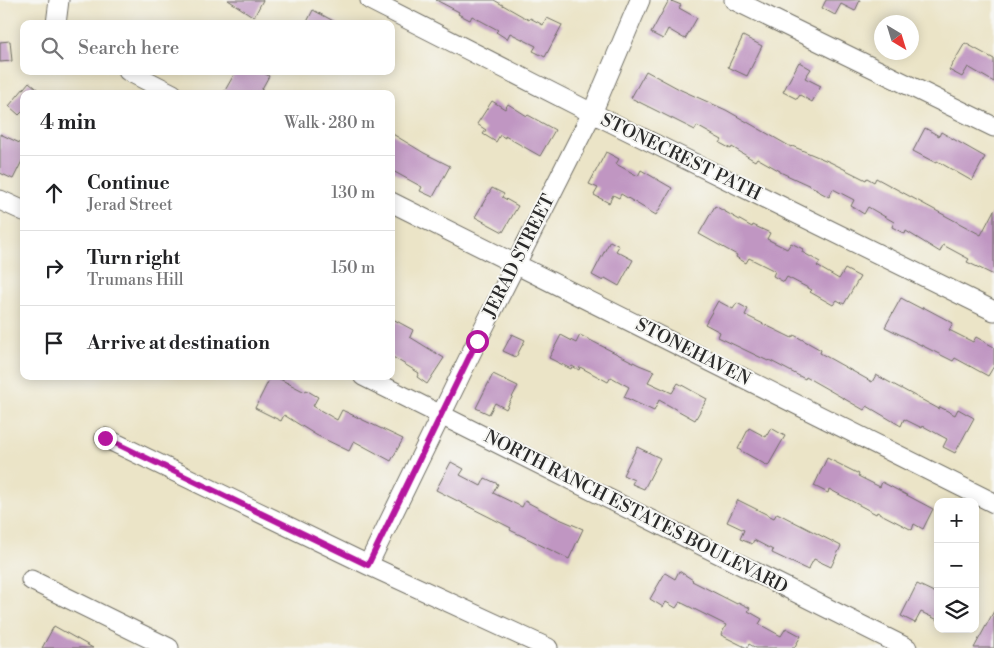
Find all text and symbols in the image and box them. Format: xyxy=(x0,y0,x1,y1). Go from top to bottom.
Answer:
north arrow xyxy=(874,15,919,60)
search box xyxy=(20,20,395,75)
icon: search xyxy=(38,34,66,62)
text: Search here xyxy=(78,36,179,60)
street label: STONECREST PATH xyxy=(597,108,766,206)
text: 4 min xyxy=(40,110,96,136)
text: Walk · 280 m xyxy=(284,113,375,133)
text: Continue xyxy=(87,171,170,195)
icon: ahead xyxy=(40,179,68,207)
text: 130 m xyxy=(331,183,375,203)
street label: JERAD STREET xyxy=(478,190,560,322)
text: Jerad Street xyxy=(87,195,173,215)
text: Turn right xyxy=(87,246,180,270)
icon: right xyxy=(40,254,68,282)
text: 150 m xyxy=(331,258,375,278)
text: Trumans Hill xyxy=(87,270,184,290)
street label: STONEHAVEN xyxy=(632,313,755,391)
icon: arrive xyxy=(40,329,68,357)
route start xyxy=(466,330,489,353)
text: Arrive at destination xyxy=(87,331,270,355)
street label: NORTH RANCH ESTATES BOULEVARD xyxy=(480,425,792,599)
route end xyxy=(94,427,117,450)
map controls xyxy=(934,498,979,633)
button: + xyxy=(934,498,979,543)
button: − xyxy=(934,543,979,588)
button: layers xyxy=(934,588,979,633)

